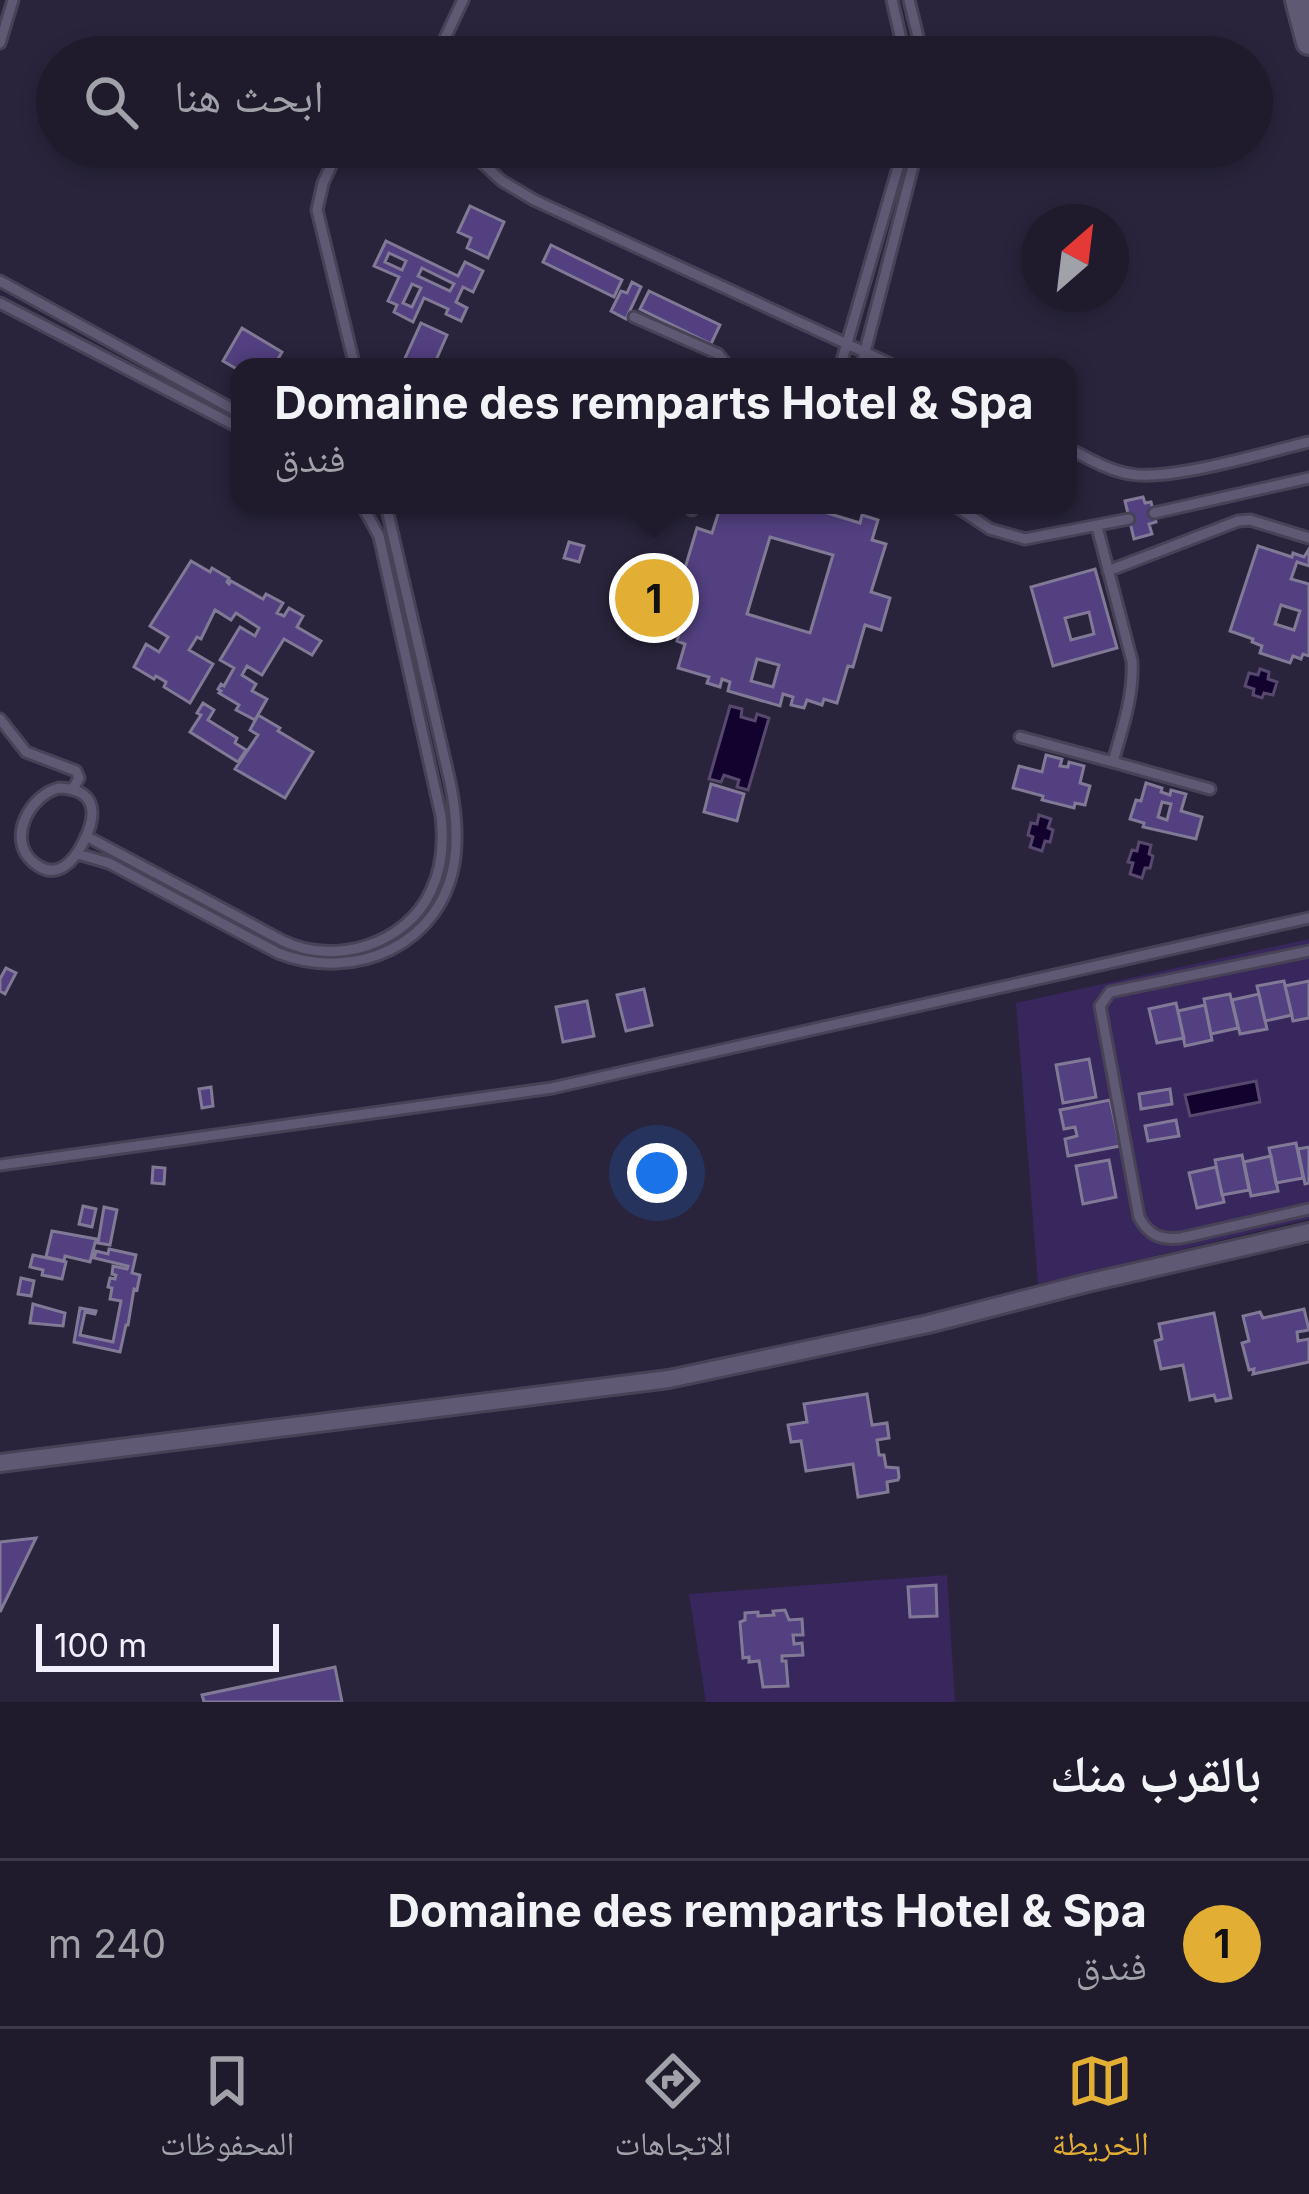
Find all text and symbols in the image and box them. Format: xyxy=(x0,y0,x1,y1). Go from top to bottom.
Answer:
search box xyxy=(36,36,1273,168)
text: ابحث هنا xyxy=(174,68,324,123)
icon: search xyxy=(78,69,144,135)
north arrow xyxy=(1021,204,1129,312)
popup xyxy=(231,358,1077,514)
text: Domaine des remparts Hotel & Spa xyxy=(274,375,1034,430)
text: فندق xyxy=(274,434,346,481)
pin: 1 xyxy=(615,553,693,643)
your location xyxy=(627,1143,687,1203)
scale bar xyxy=(36,1618,279,1671)
text: 100 m xyxy=(54,1625,147,1665)
text: بالقرب منك xyxy=(1050,1743,1261,1804)
text: Domaine des remparts Hotel & Spa xyxy=(388,1883,1147,1938)
text: 240 m xyxy=(48,1920,166,1967)
text: 1 xyxy=(1214,1920,1230,1967)
text: فندق xyxy=(1076,1942,1147,1989)
tab: المحفوظات xyxy=(160,2048,294,2176)
tab: الاتجاهات xyxy=(614,2048,732,2176)
tab: الخريطة xyxy=(1052,2048,1149,2176)

